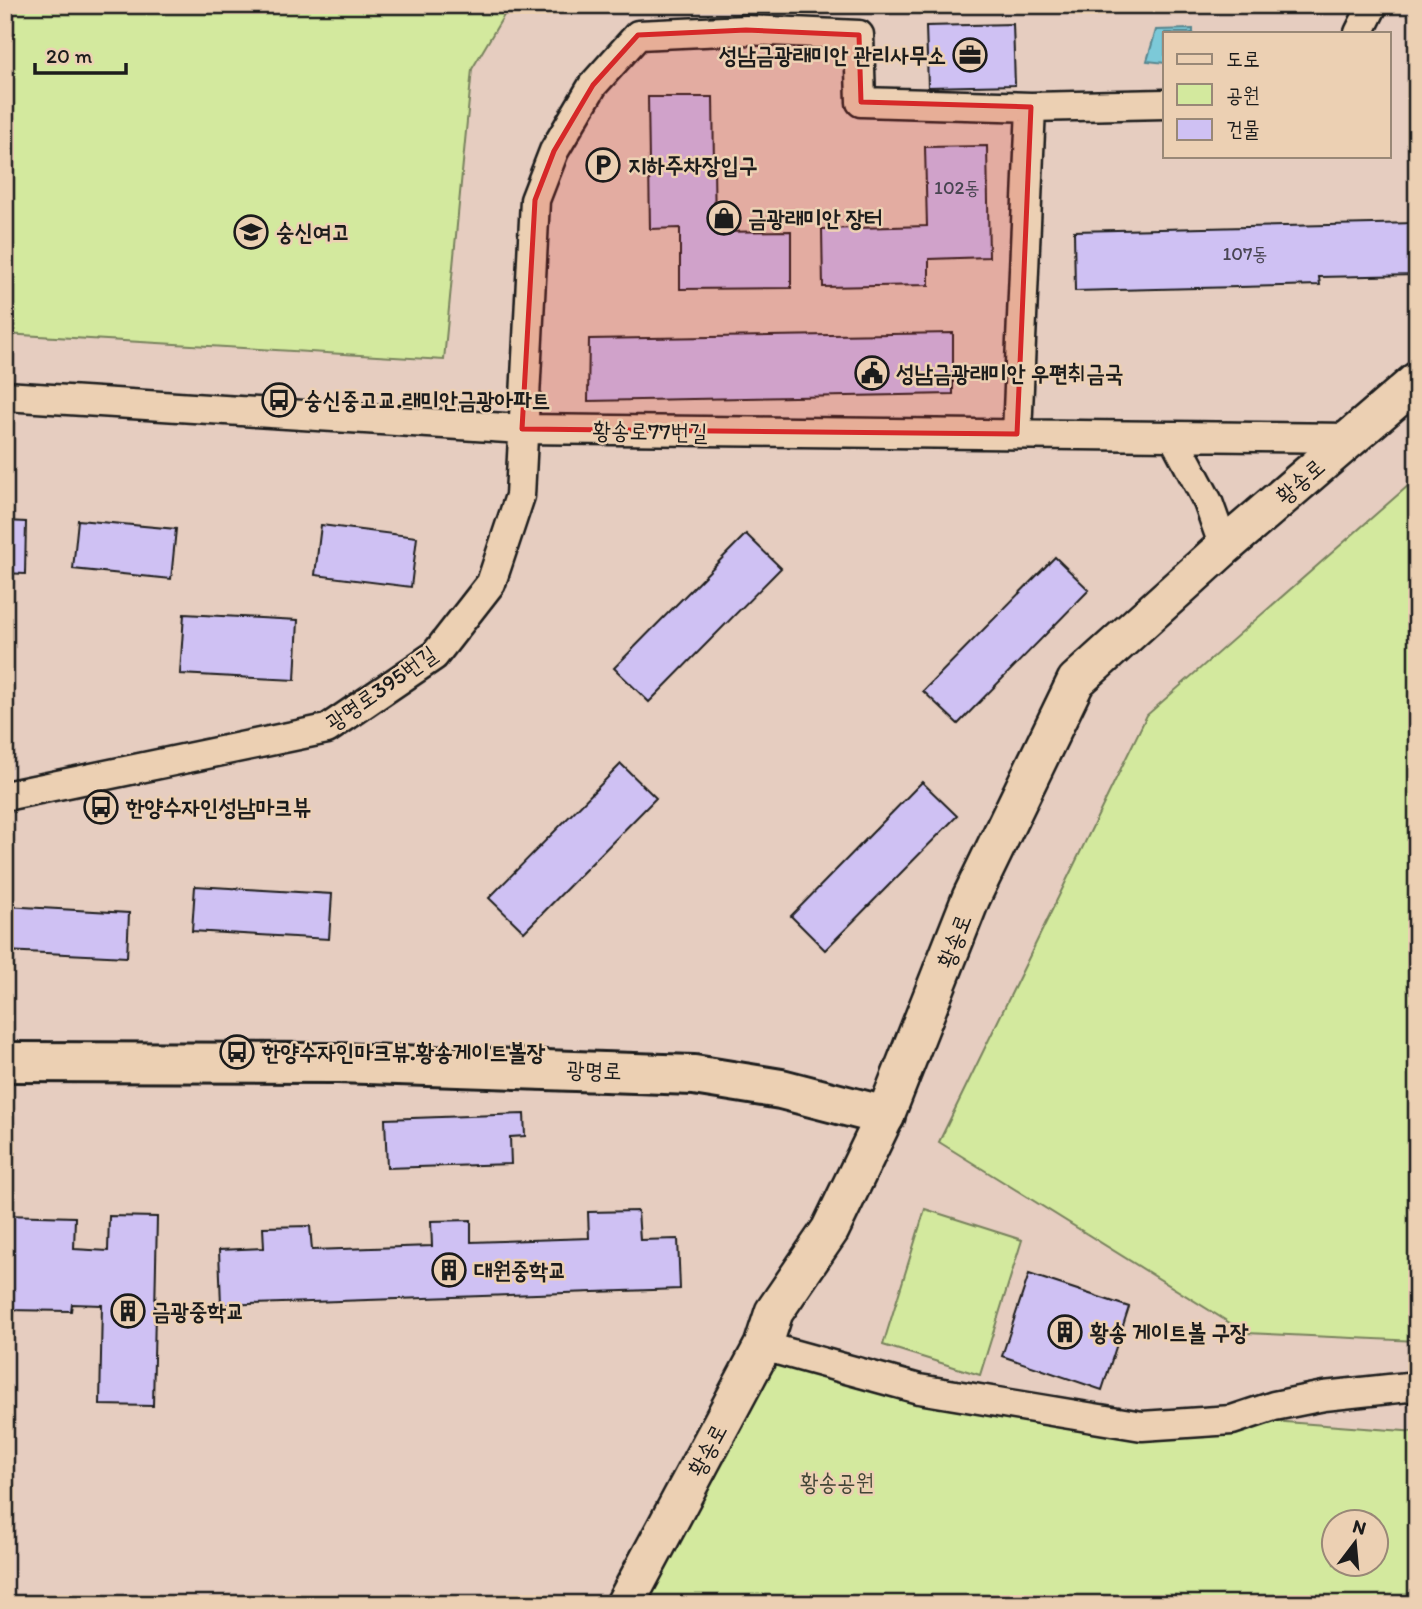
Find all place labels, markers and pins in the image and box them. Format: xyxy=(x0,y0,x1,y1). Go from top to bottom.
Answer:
office icon: 성남금광래미안 관리사무소 xyxy=(951,36,989,74)
place label: 성남금광래미안 관리사무소 xyxy=(719,41,946,69)
parking icon: 지하주차장입구 xyxy=(584,146,622,184)
place label: 지하주차장입구 xyxy=(628,151,758,179)
shop icon: 금광래미안 장터 xyxy=(705,199,743,237)
place label: 금광래미안 장터 xyxy=(748,204,883,232)
school or university icon: 숭신여고 xyxy=(232,213,270,251)
place label: 숭신여고 xyxy=(276,218,350,246)
public building icon: 성남금광래미안 우편취금국 xyxy=(853,354,891,392)
place label: 성남금광래미안 우편취금국 xyxy=(896,359,1123,387)
bus stop icon: 숭신중고교.래미안금광아파트 xyxy=(260,381,298,419)
place label: 숭신중고교.래미안금광아파트 xyxy=(304,386,550,414)
bus stop icon: 한양수자인성남마크뷰 xyxy=(82,788,120,826)
place label: 한양수자인성남마크뷰 xyxy=(125,793,311,821)
bus stop icon: 한양수자인마크뷰.황송게이트볼장 xyxy=(218,1033,256,1071)
place label: 한양수자인마크뷰.황송게이트볼장 xyxy=(261,1038,546,1066)
building icon: 대원중학교 xyxy=(430,1251,468,1289)
place label: 대원중학교 xyxy=(474,1256,567,1284)
building icon: 금광중학교 xyxy=(109,1292,147,1330)
place label: 금광중학교 xyxy=(152,1297,245,1325)
building icon: 황송 게이트볼 구장 xyxy=(1046,1313,1084,1351)
place label: 황송 게이트볼 구장 xyxy=(1090,1318,1249,1346)

